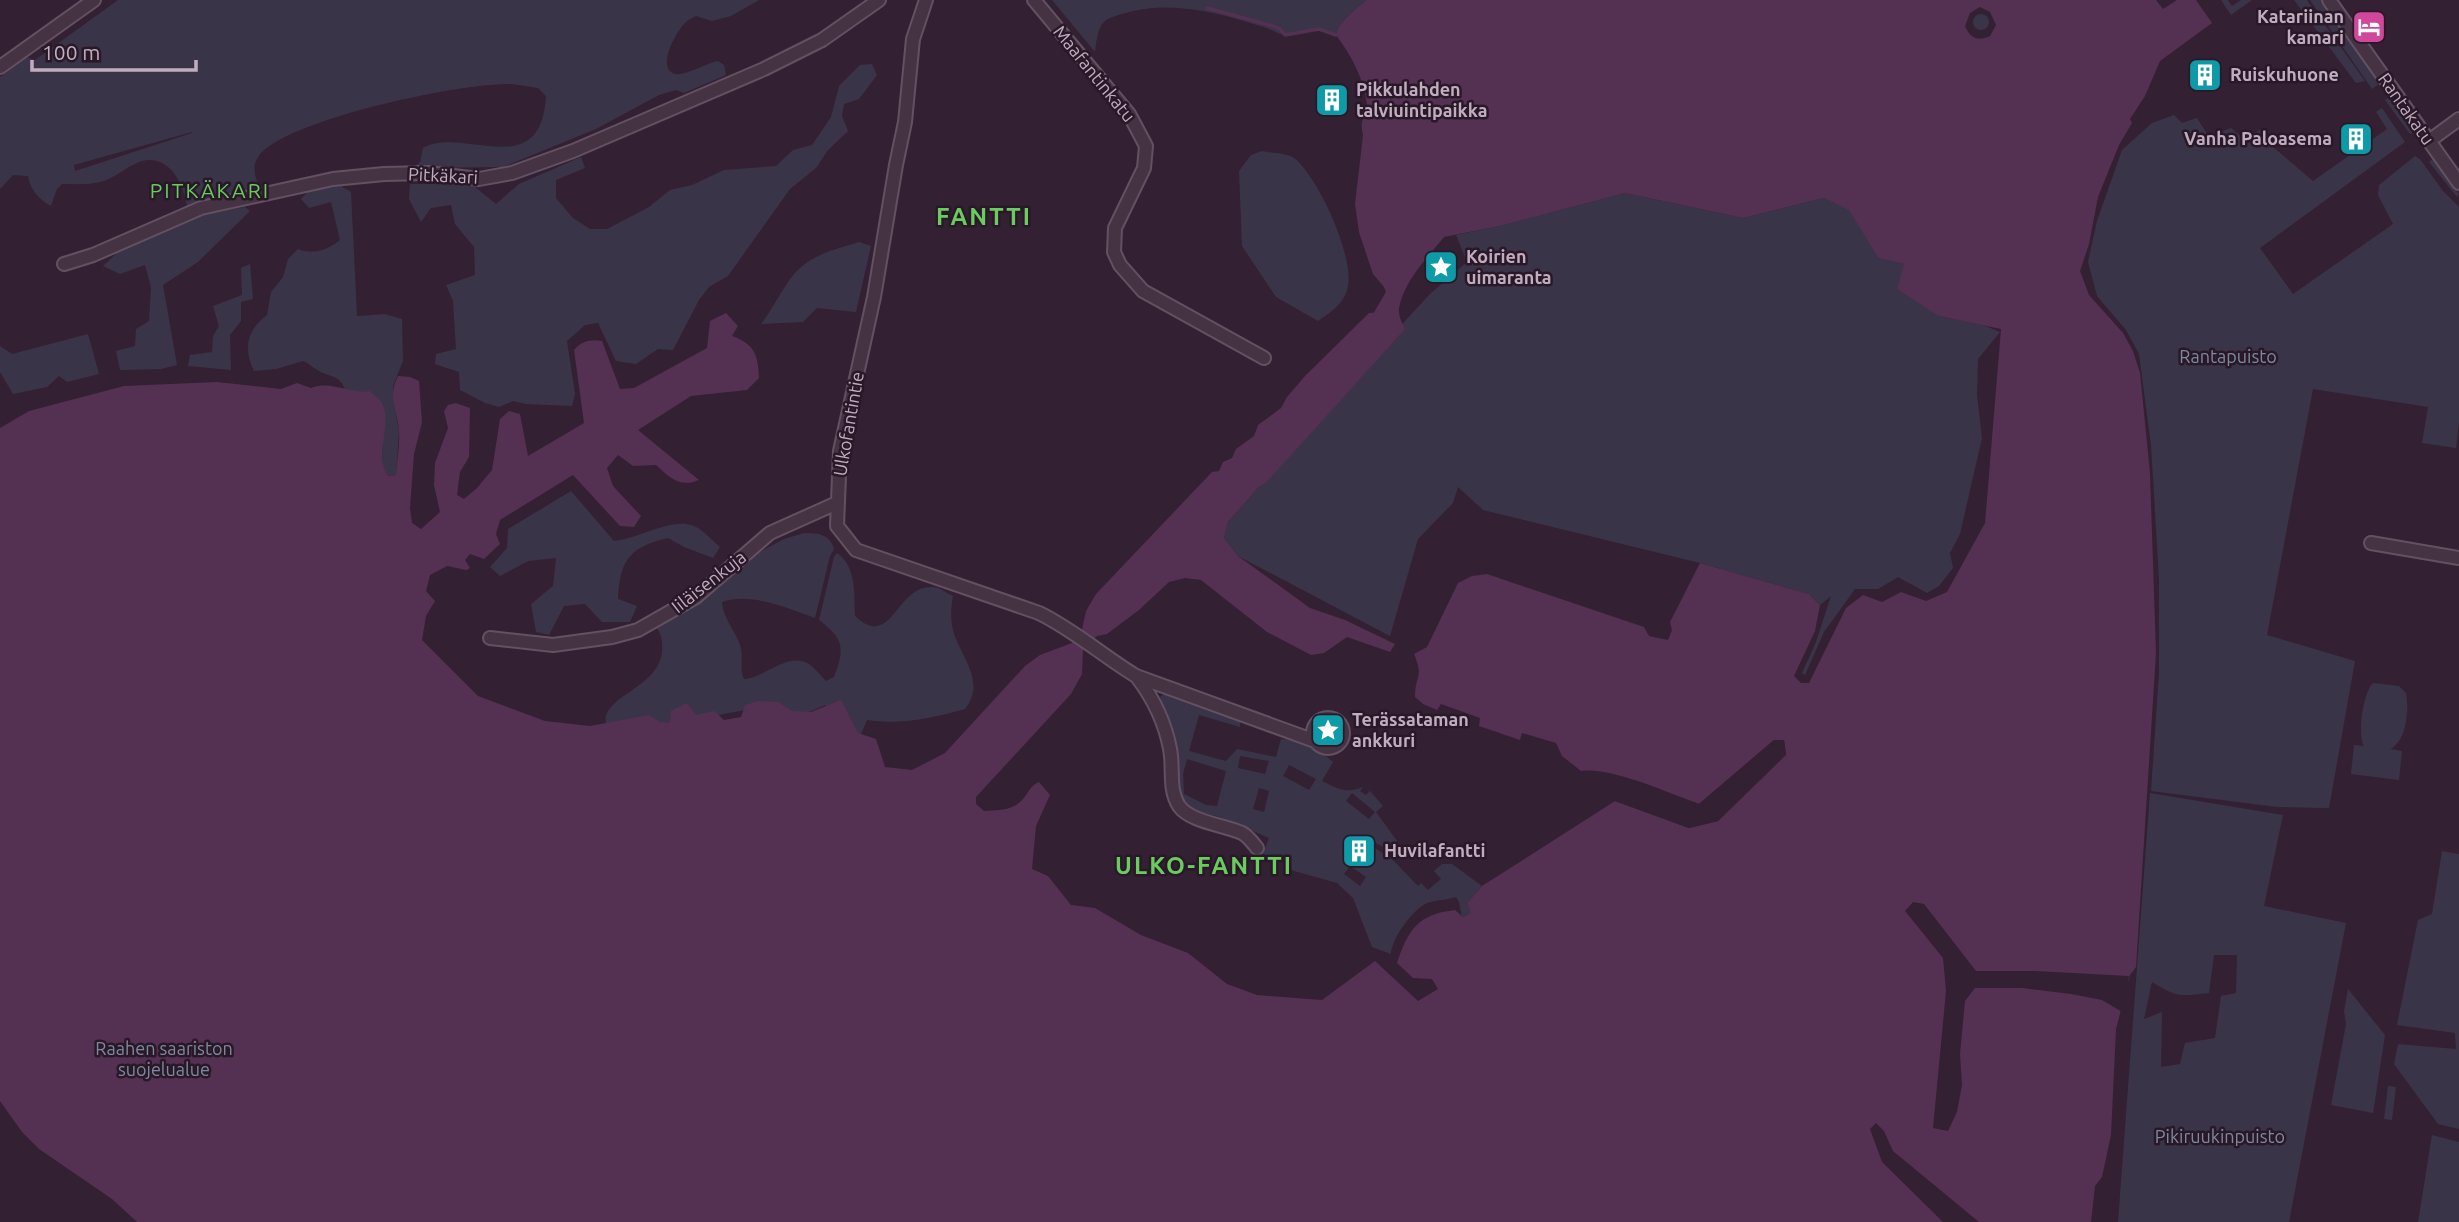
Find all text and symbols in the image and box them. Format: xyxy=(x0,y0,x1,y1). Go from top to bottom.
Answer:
place label: Katariinan kamari xyxy=(2257,6,2344,47)
hotel icon: Katariinan kamari xyxy=(2350,8,2388,46)
street label: Maafantinkatu xyxy=(1050,21,1140,125)
scale bar xyxy=(32,28,196,72)
text: 100 m xyxy=(42,40,100,64)
building icon: Ruiskuhuone xyxy=(2186,56,2224,94)
place label: Ruiskuhuone xyxy=(2230,64,2339,84)
street label: Rantakatu xyxy=(2375,69,2439,148)
place label: Pikkulahden talviuintipaikka xyxy=(1356,79,1487,120)
building icon: Pikkulahden talviuintipaikka xyxy=(1313,81,1351,119)
building icon: Vanha Paloasema xyxy=(2337,120,2375,158)
place label: Vanha Paloasema xyxy=(2184,128,2332,148)
street label: Pitkäkari xyxy=(408,163,479,187)
district label: PITKÄKARI xyxy=(150,178,270,202)
district label: FANTTI xyxy=(936,203,1032,230)
place label: Koirien uimaranta xyxy=(1466,246,1552,287)
place icon: Koirien uimaranta xyxy=(1422,248,1460,286)
park label: Rantapuisto xyxy=(2179,346,2277,366)
street label: Ulkofantintie xyxy=(829,370,867,478)
street label: Iiläisenkuja xyxy=(667,546,749,616)
place label: Terässataman ankkuri xyxy=(1352,709,1469,750)
place icon: Terässataman ankkuri xyxy=(1309,711,1347,749)
building icon: Huvilafantti xyxy=(1340,832,1378,870)
place label: Huvilafantti xyxy=(1384,840,1486,860)
district label: ULKO-FANTTI xyxy=(1115,852,1293,879)
park label: Raahen saariston suojelualue xyxy=(95,1038,233,1079)
park label: Pikiruukinpuisto xyxy=(2155,1126,2285,1146)

